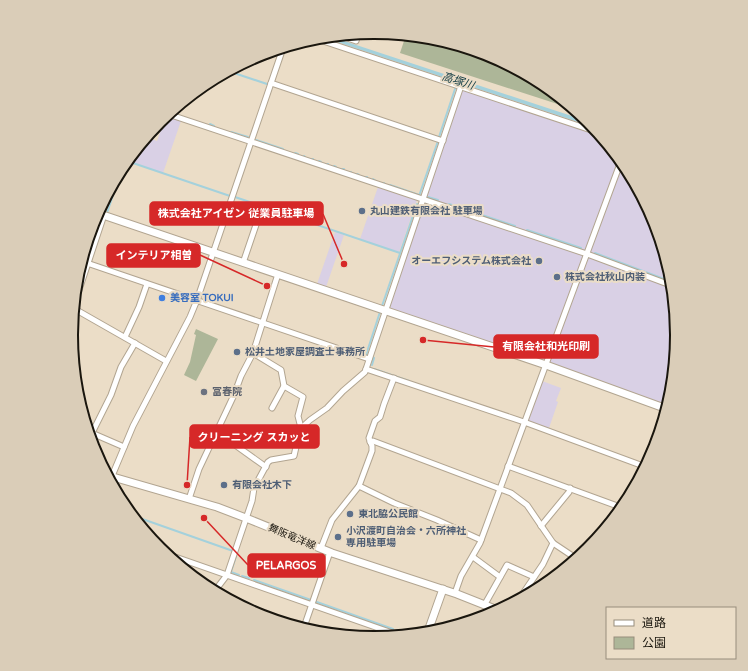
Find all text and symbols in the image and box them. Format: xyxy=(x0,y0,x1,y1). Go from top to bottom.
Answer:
water label: 高塚川 xyxy=(440,70,477,93)
callout: 株式会社アイゼン 従業員駐車場 xyxy=(150,202,323,225)
place label: 丸山建鉄有限会社 駐車場 xyxy=(370,205,483,217)
marker: 丸山建鉄有限会社 駐車場 xyxy=(357,206,367,216)
text: 株式会社アイゼン 従業員駐車場 xyxy=(158,207,314,220)
callout: インテリア相曽 xyxy=(107,244,200,267)
text: インテリア相曽 xyxy=(116,249,193,262)
place label: オーエフシステム株式会社 xyxy=(411,255,532,267)
marker: オーエフシステム株式会社 xyxy=(534,256,544,266)
place label: 株式会社秋山内装 xyxy=(565,271,645,283)
marker: 株式会社秋山内装 xyxy=(552,272,562,282)
place label: 美容室 TOKUI xyxy=(170,292,234,304)
marker: 美容室 TOKUI xyxy=(157,293,167,303)
callout: 有限会社和光印刷 xyxy=(494,335,598,358)
text: 有限会社和光印刷 xyxy=(502,340,590,353)
place label: 松井土地家屋調査士事務所 xyxy=(245,346,365,358)
marker: 松井土地家屋調査士事務所 xyxy=(232,347,242,357)
place label: 冨春院 xyxy=(212,386,242,398)
marker: 冨春院 xyxy=(199,387,209,397)
callout: クリーニング スカッと xyxy=(190,425,319,448)
text: クリーニング スカッと xyxy=(198,431,310,444)
place label: 有限会社木下 xyxy=(232,479,292,491)
marker: 有限会社木下 xyxy=(219,480,229,490)
place label: 東北脇公民館 xyxy=(358,508,418,520)
marker: 東北脇公民館 xyxy=(345,509,355,519)
street label: 舞阪竜洋線 xyxy=(267,522,317,552)
place label: 小沢渡町自治会・六所神社 専用駐車場 xyxy=(346,525,467,549)
marker: 小沢渡町自治会・六所神社 専用駐車場 xyxy=(333,532,343,542)
callout: PELARGOS xyxy=(248,554,325,577)
text: PELARGOS xyxy=(256,559,317,572)
legend xyxy=(606,607,736,659)
text: 道路 xyxy=(642,616,666,630)
text: 公園 xyxy=(642,636,666,650)

